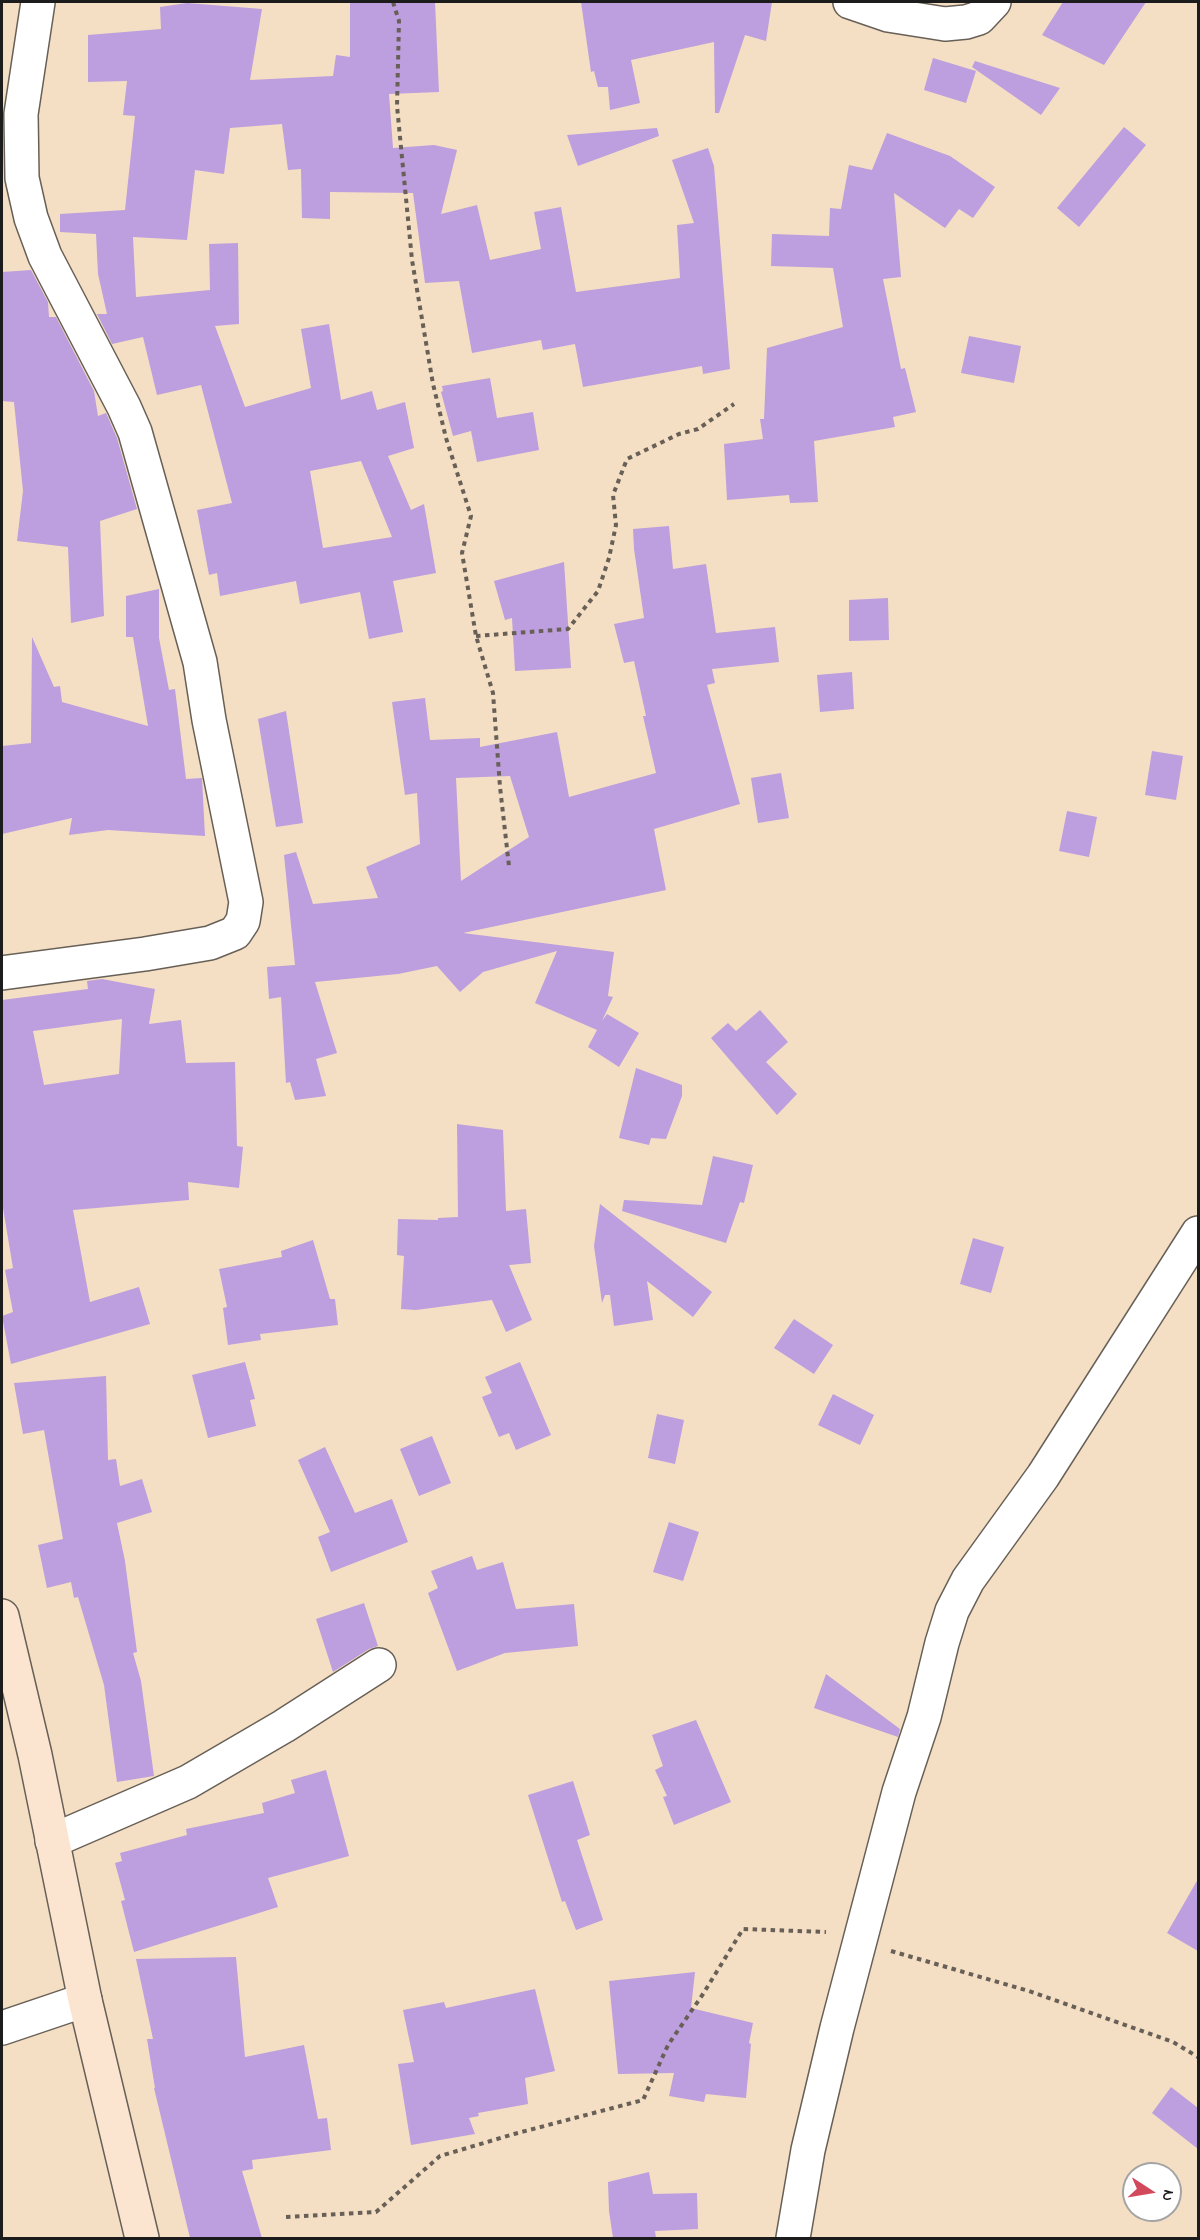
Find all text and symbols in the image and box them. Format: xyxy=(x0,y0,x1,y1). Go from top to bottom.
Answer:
north arrow xyxy=(1122,2162,1182,2222)
text: N xyxy=(1155,2188,1181,2203)

